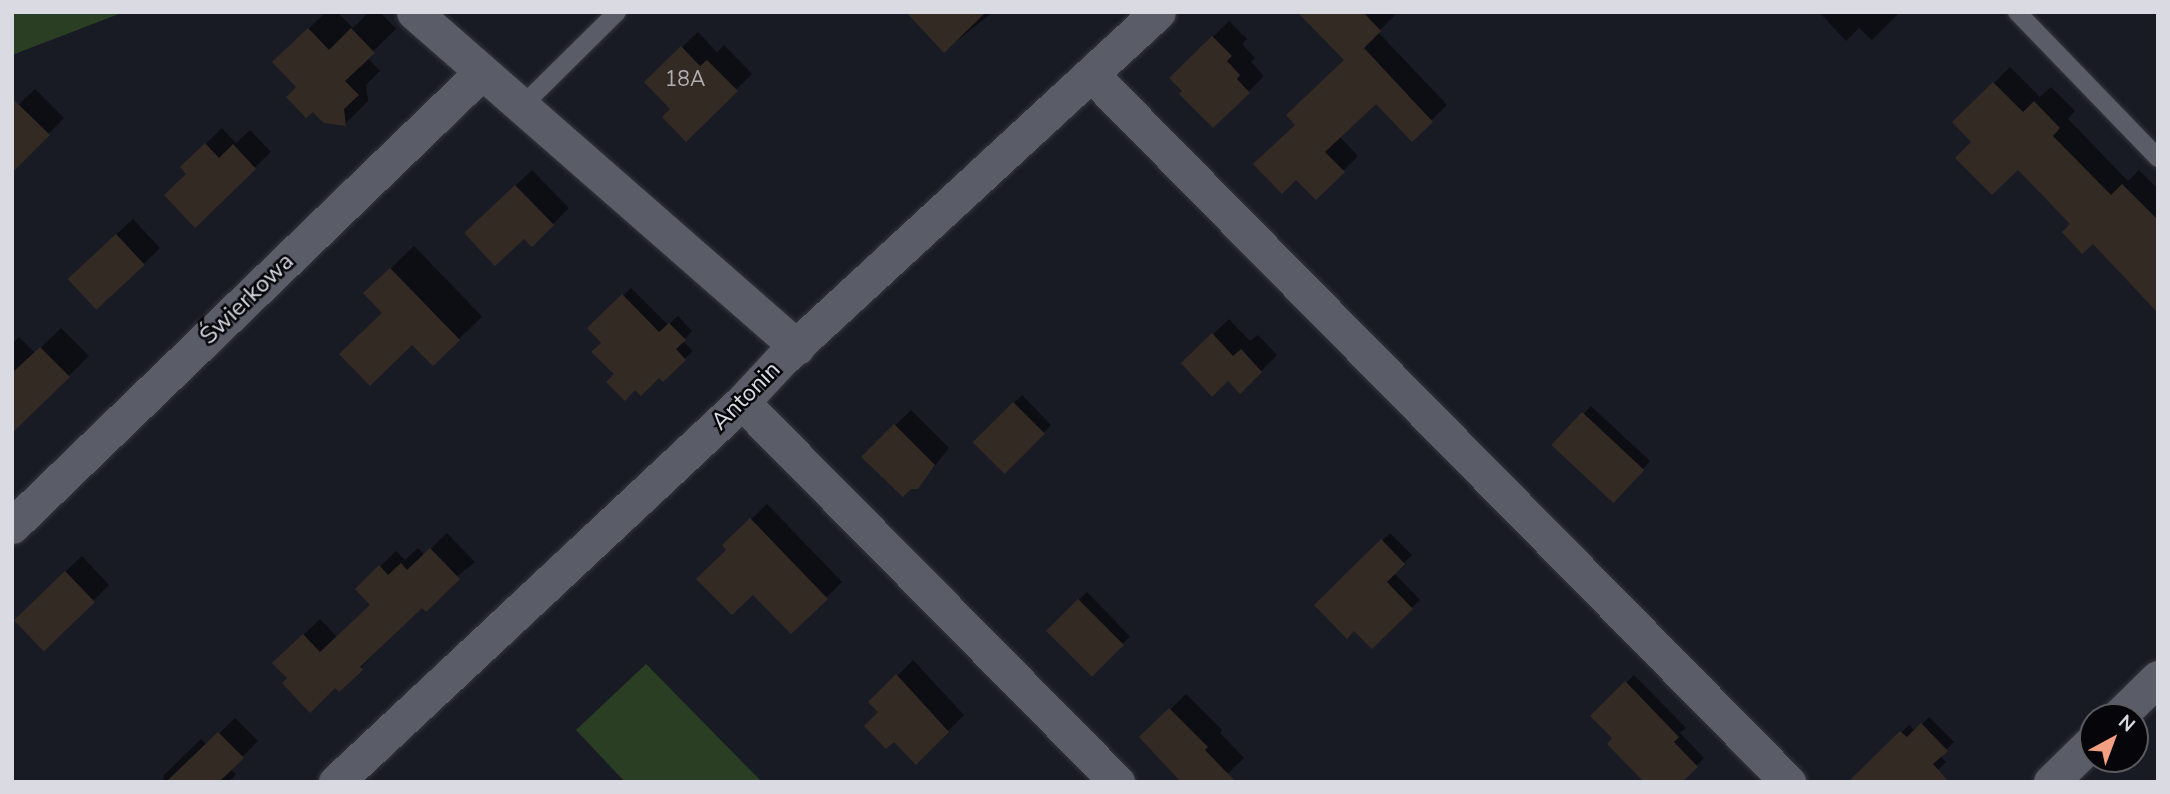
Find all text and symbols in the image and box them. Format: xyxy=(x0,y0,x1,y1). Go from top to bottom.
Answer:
house number: 18A xyxy=(665,66,705,92)
street label: Świerkowa xyxy=(194,247,300,351)
street label: Antonin xyxy=(706,356,786,436)
north arrow xyxy=(2079,703,2149,773)
text: N xyxy=(2113,709,2140,738)

